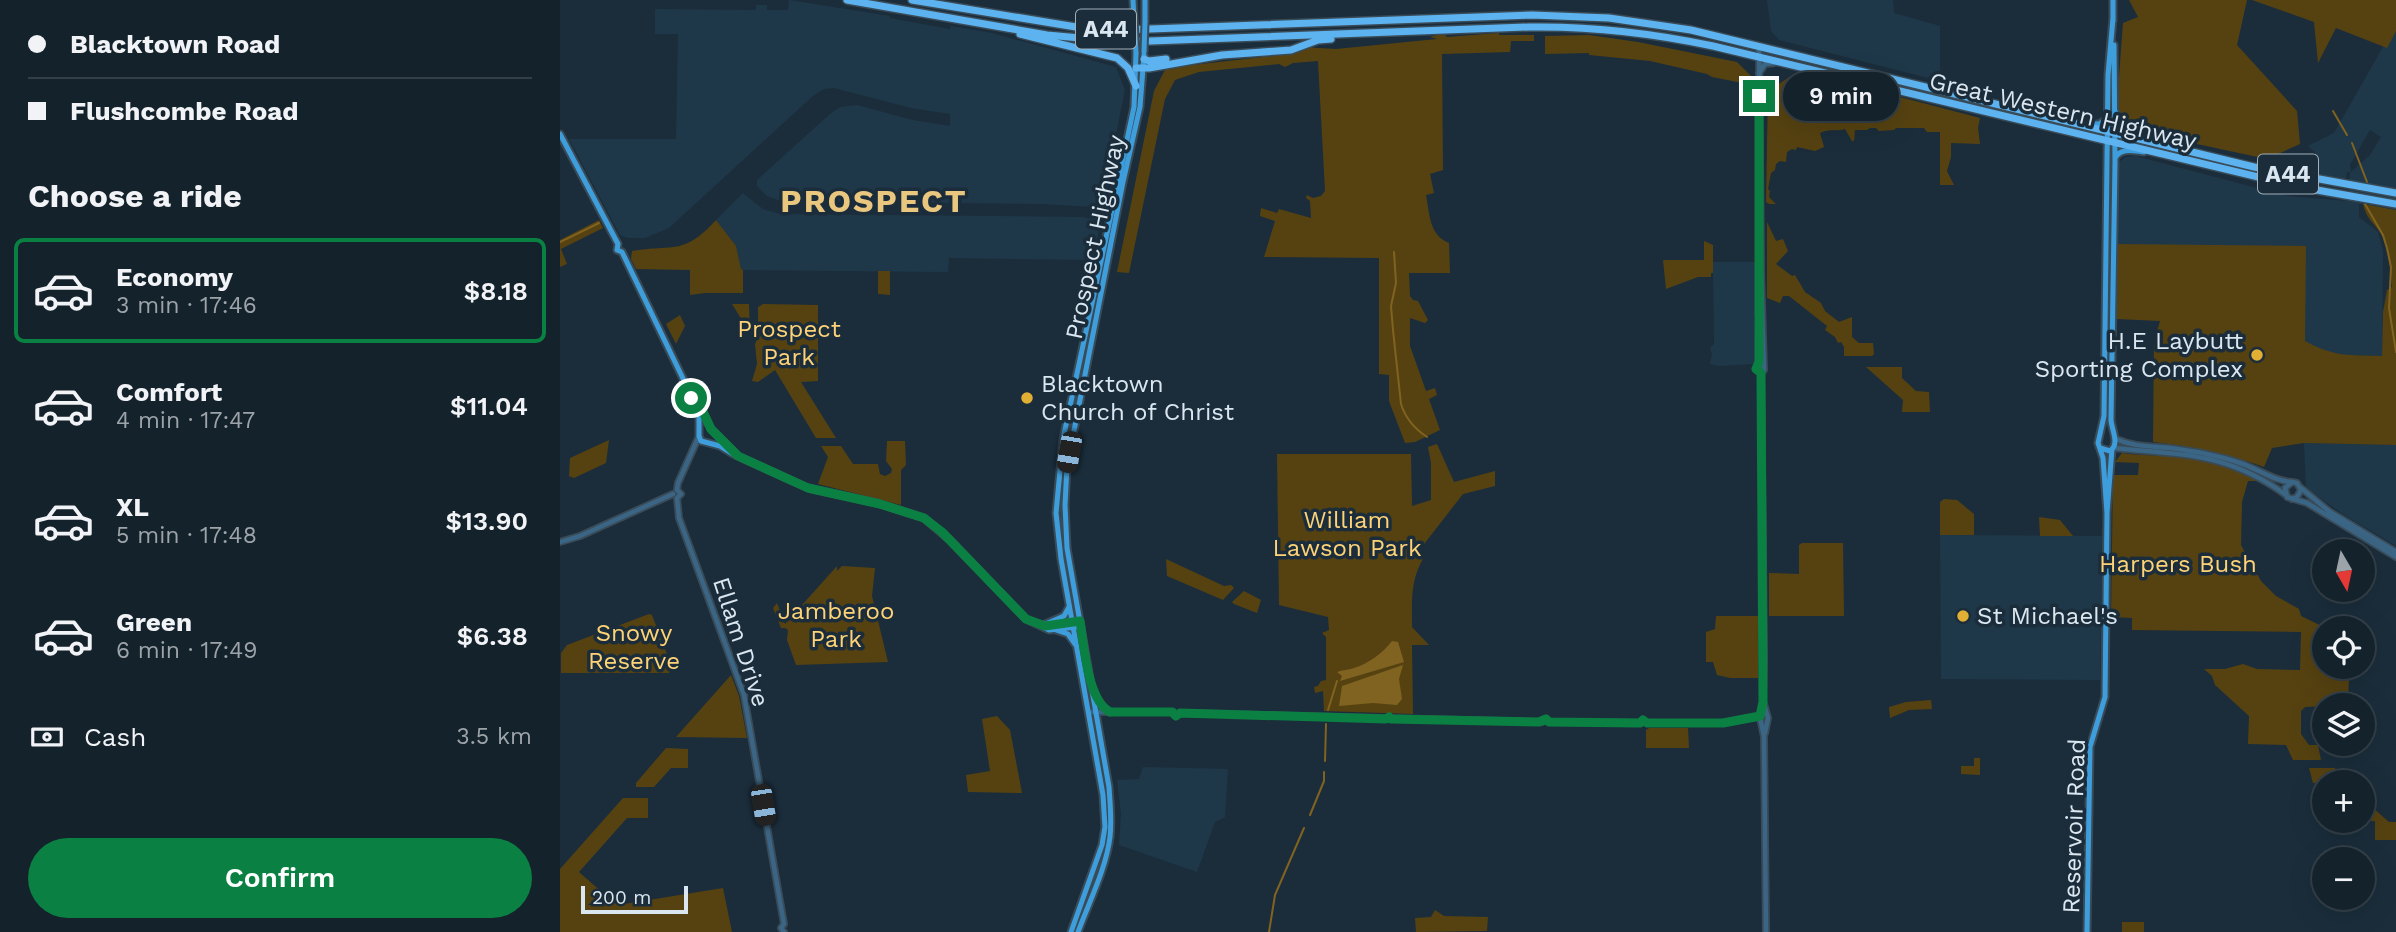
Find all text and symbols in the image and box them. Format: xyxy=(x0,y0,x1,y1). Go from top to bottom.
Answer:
road number: A44 xyxy=(1076,10,1136,48)
text: Blacktown Road xyxy=(70,29,280,59)
street label: Great Western Highway xyxy=(1927,67,2200,156)
callout: 9 min xyxy=(1784,72,1899,120)
route end xyxy=(1743,80,1775,112)
text: 9 min xyxy=(1809,83,1873,110)
text: Flushcombe Road xyxy=(70,96,299,126)
street label: Prospect Highway xyxy=(1060,132,1130,342)
road number: A44 xyxy=(2258,154,2318,194)
text: Choose a ride xyxy=(28,177,242,215)
district label: PROSPECT xyxy=(780,182,968,220)
icon: car xyxy=(32,259,95,322)
text: Economy xyxy=(116,262,233,292)
text: $8.18 xyxy=(464,276,528,306)
text: 3 min · 17:46 xyxy=(116,292,257,319)
park label: Prospect Park xyxy=(737,315,841,371)
place label: H.E Laybutt Sporting Complex xyxy=(2035,327,2243,383)
marker: H.E Laybutt Sporting Complex xyxy=(2249,347,2265,363)
place label: Blacktown Church of Christ xyxy=(1041,370,1234,426)
icon: car xyxy=(32,374,95,437)
text: Comfort xyxy=(116,377,222,407)
route start xyxy=(675,382,707,414)
marker: Blacktown Church of Christ xyxy=(1019,390,1035,406)
text: $11.04 xyxy=(450,391,528,421)
text: 4 min · 17:47 xyxy=(116,407,255,434)
car xyxy=(1056,429,1083,475)
icon: car xyxy=(32,489,95,552)
text: XL xyxy=(116,492,149,522)
text: $13.90 xyxy=(446,506,528,536)
park label: William Lawson Park xyxy=(1272,506,1422,562)
text: 5 min · 17:48 xyxy=(116,522,257,549)
north arrow xyxy=(2312,539,2375,602)
map controls xyxy=(2312,539,2375,910)
park label: Harpers Bush xyxy=(2099,550,2257,578)
street label: Ellam Drive xyxy=(707,574,775,710)
park label: Jamberoo Park xyxy=(778,597,894,653)
place label: St Michael's xyxy=(1977,602,2118,630)
icon: car xyxy=(32,604,95,667)
text: Green xyxy=(116,607,192,637)
marker: St Michael's xyxy=(1955,608,1971,624)
button: locate xyxy=(2312,616,2375,679)
park label: Snowy Reserve xyxy=(588,619,680,675)
text: $6.38 xyxy=(457,621,528,651)
text: 6 min · 17:49 xyxy=(116,637,257,664)
button: layers xyxy=(2312,693,2375,756)
icon: cash xyxy=(28,718,66,756)
text: Cash xyxy=(84,722,146,752)
text: 3.5 km xyxy=(456,723,532,750)
street label: Reservoir Road xyxy=(2057,738,2091,914)
button: + xyxy=(2312,770,2375,833)
car xyxy=(750,783,777,827)
button: Confirm xyxy=(28,838,532,918)
button: − xyxy=(2312,847,2375,910)
scale bar xyxy=(581,883,688,915)
text: 200 m xyxy=(592,886,651,909)

